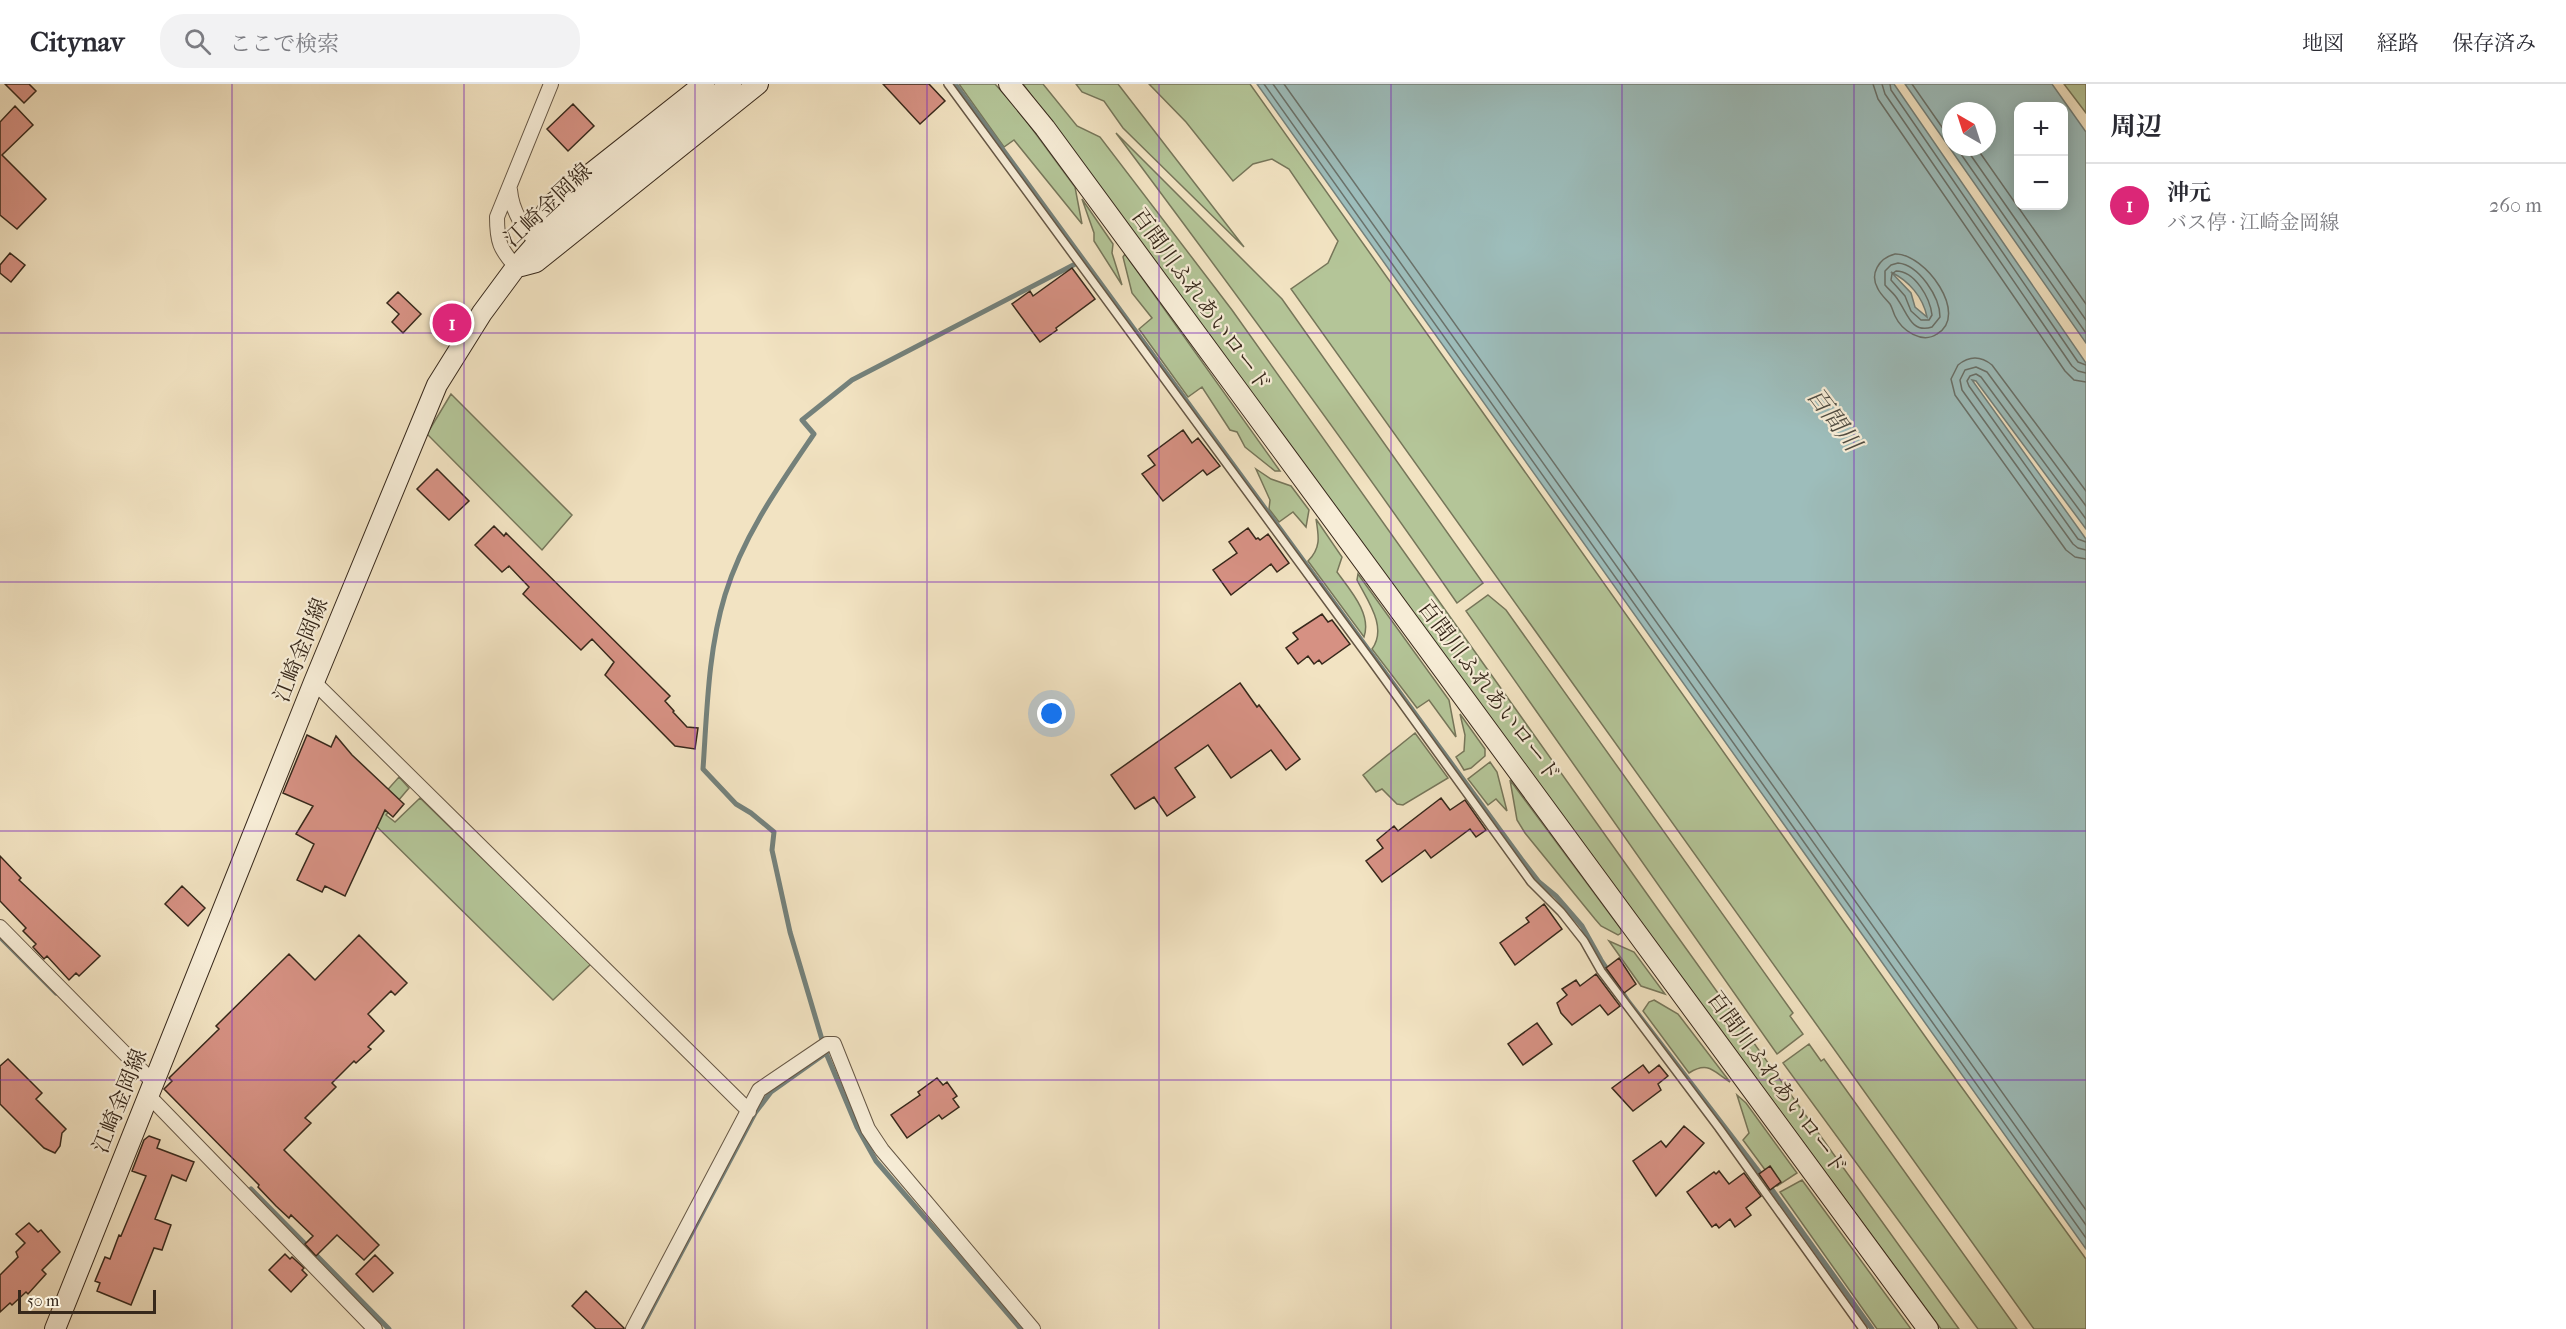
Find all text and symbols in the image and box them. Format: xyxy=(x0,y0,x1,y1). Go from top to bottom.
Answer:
search box xyxy=(160,14,580,68)
text: Citynav xyxy=(30,25,124,58)
icon: search xyxy=(181,25,214,58)
text: ここで検索 xyxy=(229,31,339,57)
text: 地図 xyxy=(2302,31,2344,55)
text: 経路 xyxy=(2377,31,2419,55)
text: 保存済み xyxy=(2452,31,2536,55)
north arrow xyxy=(1942,102,1996,156)
map controls xyxy=(2014,102,2068,210)
button: + xyxy=(2014,102,2068,156)
text: 周辺 xyxy=(2110,111,2162,142)
button: − xyxy=(2014,156,2068,210)
street label: 江崎金岡線 xyxy=(499,158,597,252)
text: 沖元 xyxy=(2167,180,2211,206)
text: 1 xyxy=(2126,194,2133,217)
text: 260 m xyxy=(2489,194,2542,217)
street label: 百間川ふれあいロード xyxy=(1126,203,1276,397)
text: バス停 · 江崎金岡線 xyxy=(2167,211,2340,234)
pin: 1 xyxy=(432,300,472,346)
water label: 百間川 xyxy=(1801,382,1869,459)
street label: 江崎金岡線 xyxy=(268,594,334,706)
street label: 百間川ふれあいロード xyxy=(1412,595,1566,787)
your location xyxy=(1037,699,1066,728)
street label: 百間川ふれあいロード xyxy=(1702,986,1852,1180)
street label: 江崎金岡線 xyxy=(87,1045,153,1157)
scale bar xyxy=(18,1287,156,1314)
text: 50 m xyxy=(27,1291,59,1310)

